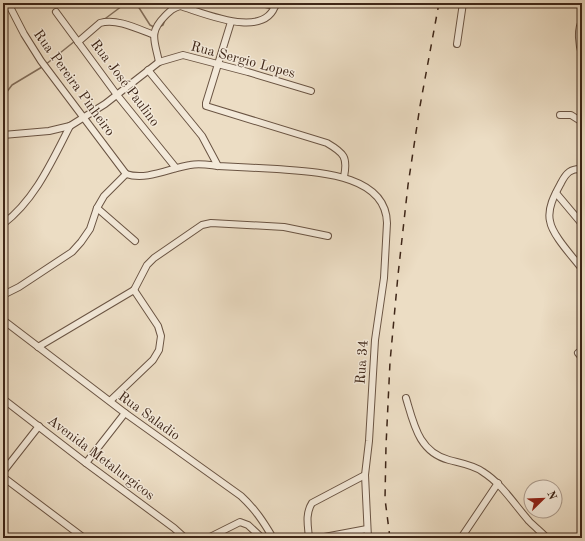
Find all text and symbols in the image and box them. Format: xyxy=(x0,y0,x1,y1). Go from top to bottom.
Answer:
street label: Rua Pereira Pinheiro xyxy=(31,27,117,139)
street label: Rua José Paulino xyxy=(88,37,162,129)
street label: Rua Sergio Lopes xyxy=(189,39,297,81)
street label: Rua 34 xyxy=(353,339,371,385)
street label: Rua Saladio xyxy=(115,389,183,443)
street label: Avenida Metalurgicos xyxy=(45,413,157,503)
north arrow xyxy=(523,479,563,519)
text: N xyxy=(544,490,558,502)

